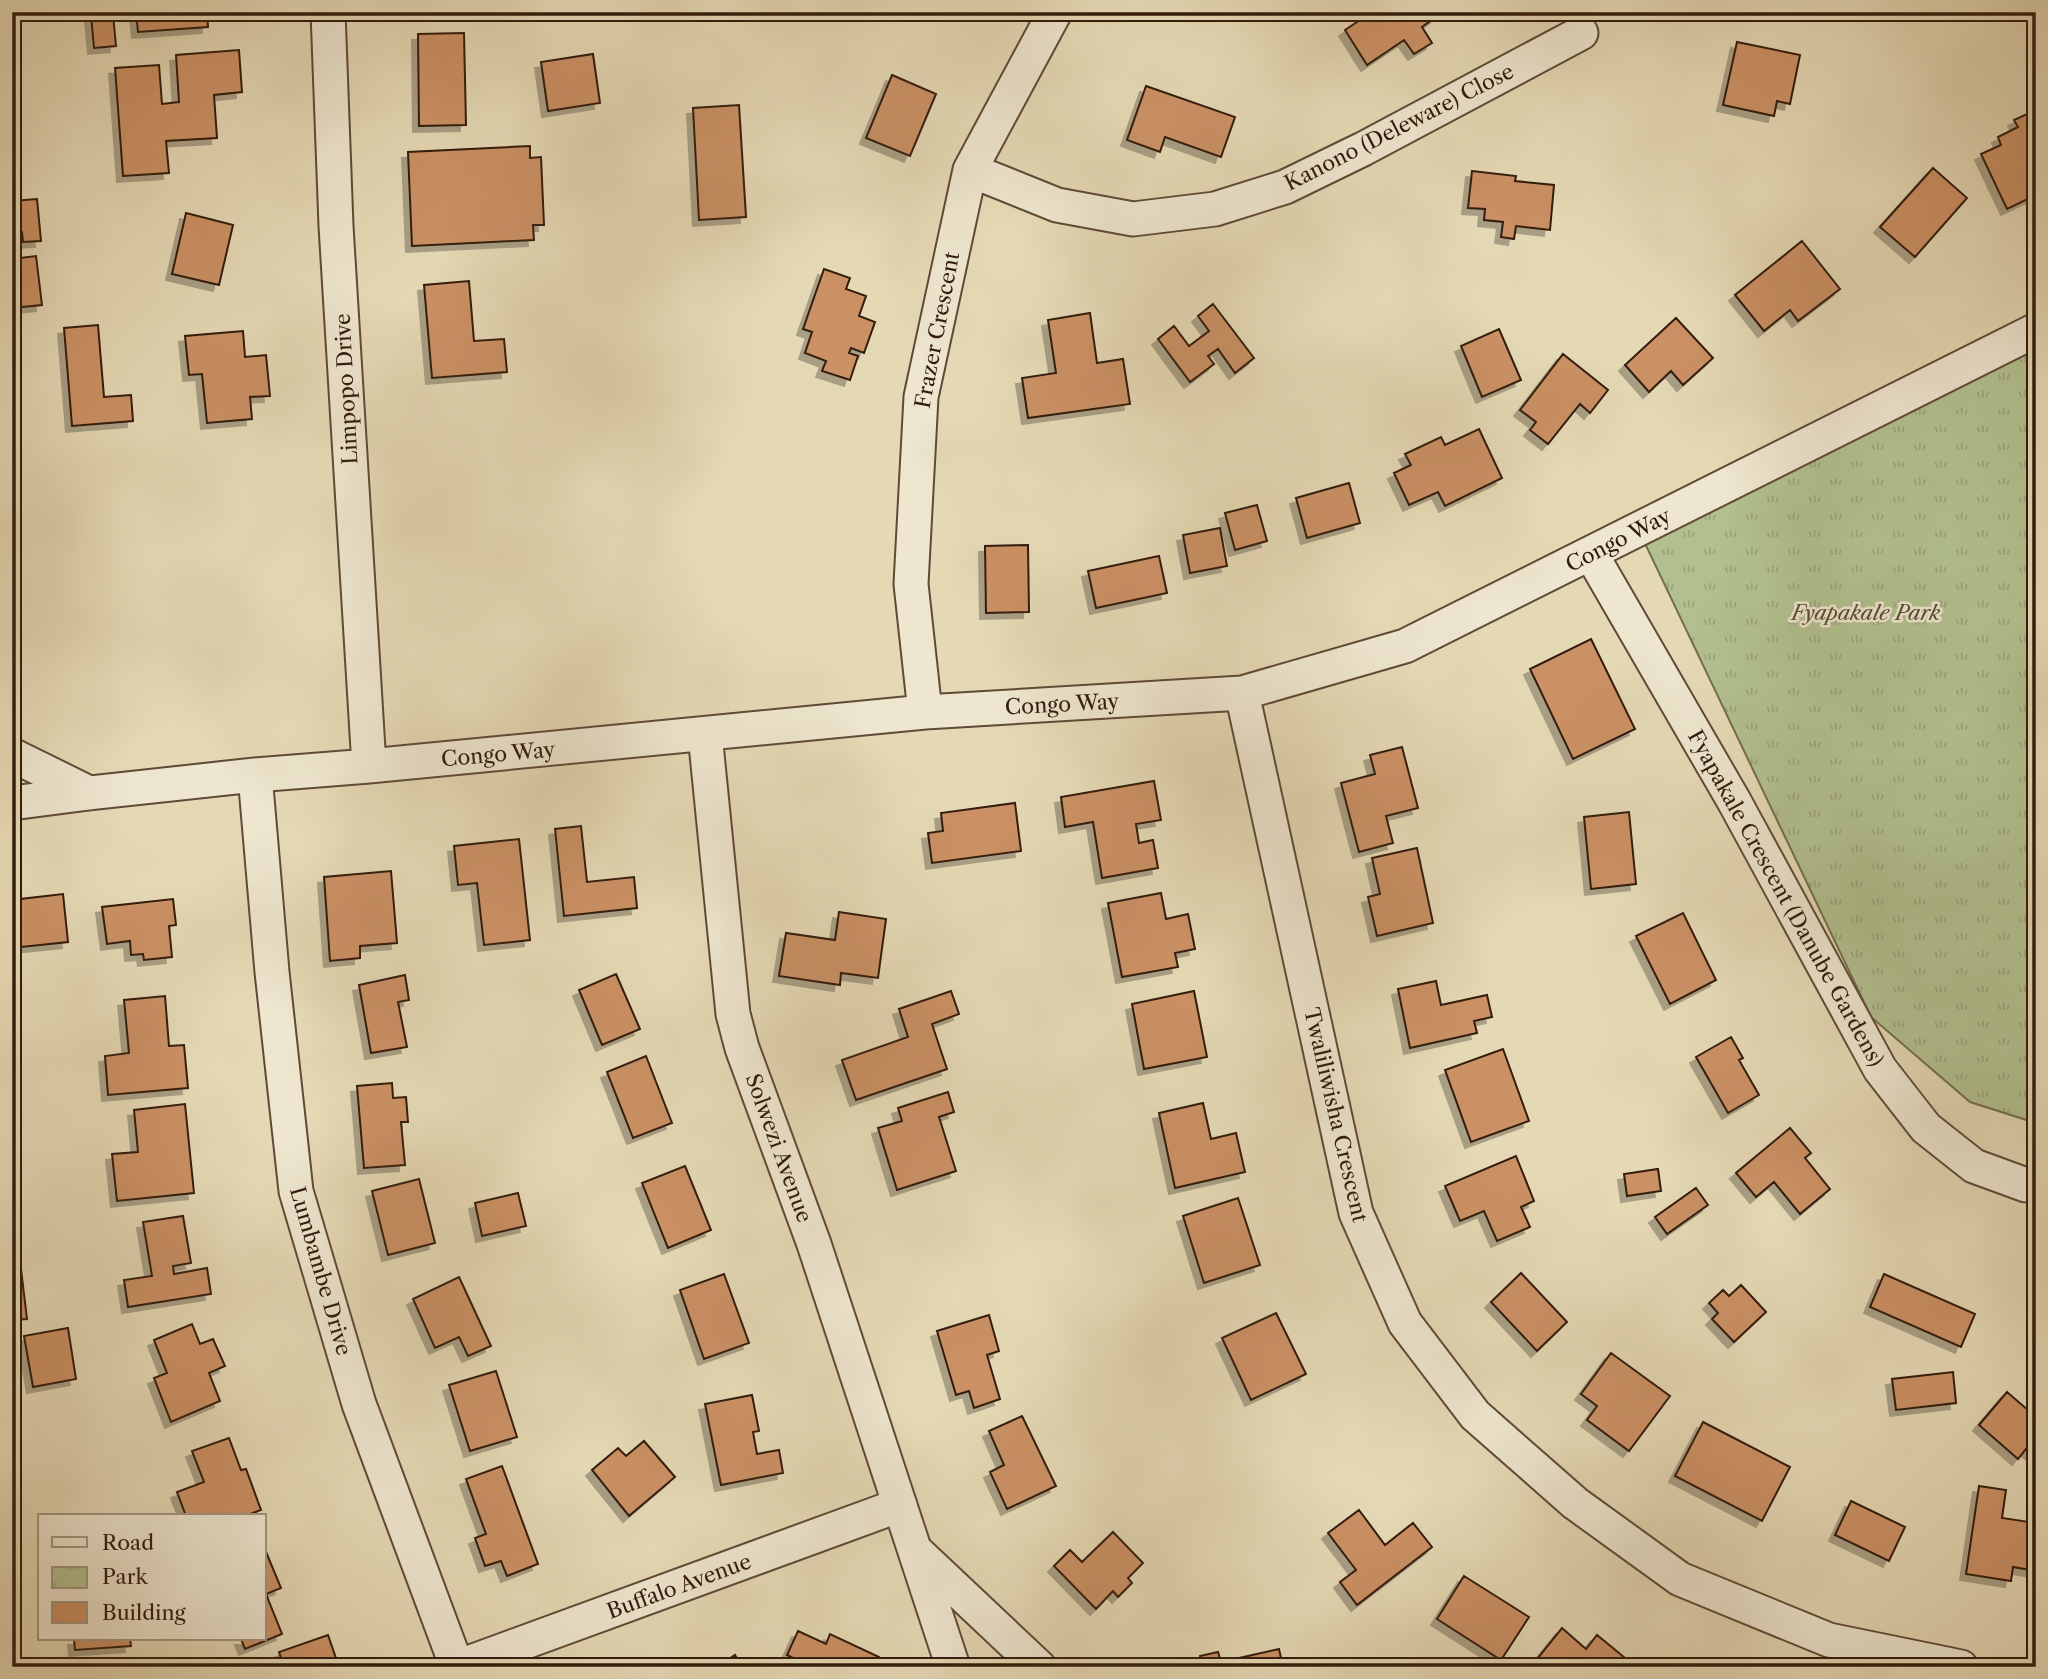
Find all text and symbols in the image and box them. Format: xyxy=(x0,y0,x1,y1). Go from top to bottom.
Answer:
street label: Kanono (Deleware) Close xyxy=(1280,58,1518,196)
street label: Frazer Crescent xyxy=(910,249,965,410)
street label: Limpopo Drive xyxy=(330,313,362,465)
street label: Congo Way xyxy=(1561,503,1675,577)
park label: Fyapakale Park xyxy=(1789,600,1941,625)
street label: Congo Way xyxy=(1004,689,1120,719)
street label: Fyapakale Crescent (Danube Gardens) xyxy=(1683,725,1889,1071)
street label: Congo Way xyxy=(440,737,556,771)
street label: Twaliliwisha Crescent xyxy=(1299,1005,1373,1225)
street label: Solwezi Avenue xyxy=(740,1070,818,1226)
street label: Lumbambe Drive xyxy=(285,1184,357,1358)
legend xyxy=(38,1514,266,1640)
text: Road xyxy=(102,1530,154,1555)
street label: Buffalo Avenue xyxy=(603,1548,755,1624)
text: Park xyxy=(102,1564,148,1589)
text: Building xyxy=(102,1600,187,1625)

